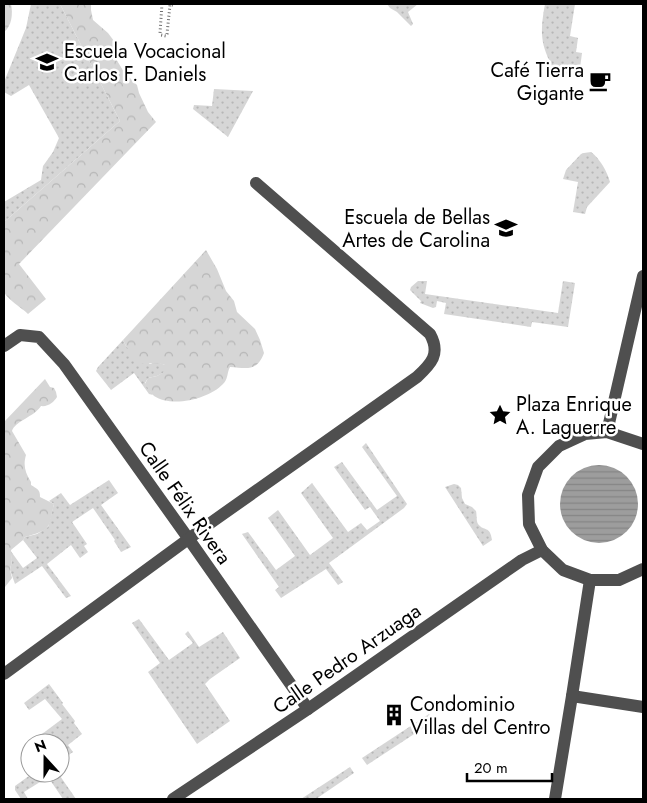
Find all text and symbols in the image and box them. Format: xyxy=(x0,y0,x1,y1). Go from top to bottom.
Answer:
place label: Escuela Vocacional Carlos F. Daniels xyxy=(64,37,226,89)
school or university icon: Escuela Vocacional Carlos F. Daniels xyxy=(34,49,60,75)
place label: Café Tierra Gigante xyxy=(491,56,584,108)
cafe icon: Café Tierra Gigante xyxy=(587,68,613,94)
place label: Escuela de Bellas Artes de Carolina xyxy=(342,203,490,255)
school or university icon: Escuela de Bellas Artes de Carolina xyxy=(493,215,519,241)
place label: Plaza Enrique A. Laguerre xyxy=(516,390,632,442)
place icon: Plaza Enrique A. Laguerre xyxy=(487,402,513,428)
street label: Calle Félix Rivera xyxy=(132,436,238,570)
street label: Calle Pedro Arzuaga xyxy=(267,597,427,721)
place label: Condominio Villas del Centro xyxy=(410,690,550,742)
building icon: Condominio Villas del Centro xyxy=(381,702,407,728)
north arrow xyxy=(20,733,70,783)
text: N xyxy=(32,735,49,757)
scale bar xyxy=(467,750,552,782)
text: 20 m xyxy=(474,757,508,779)

